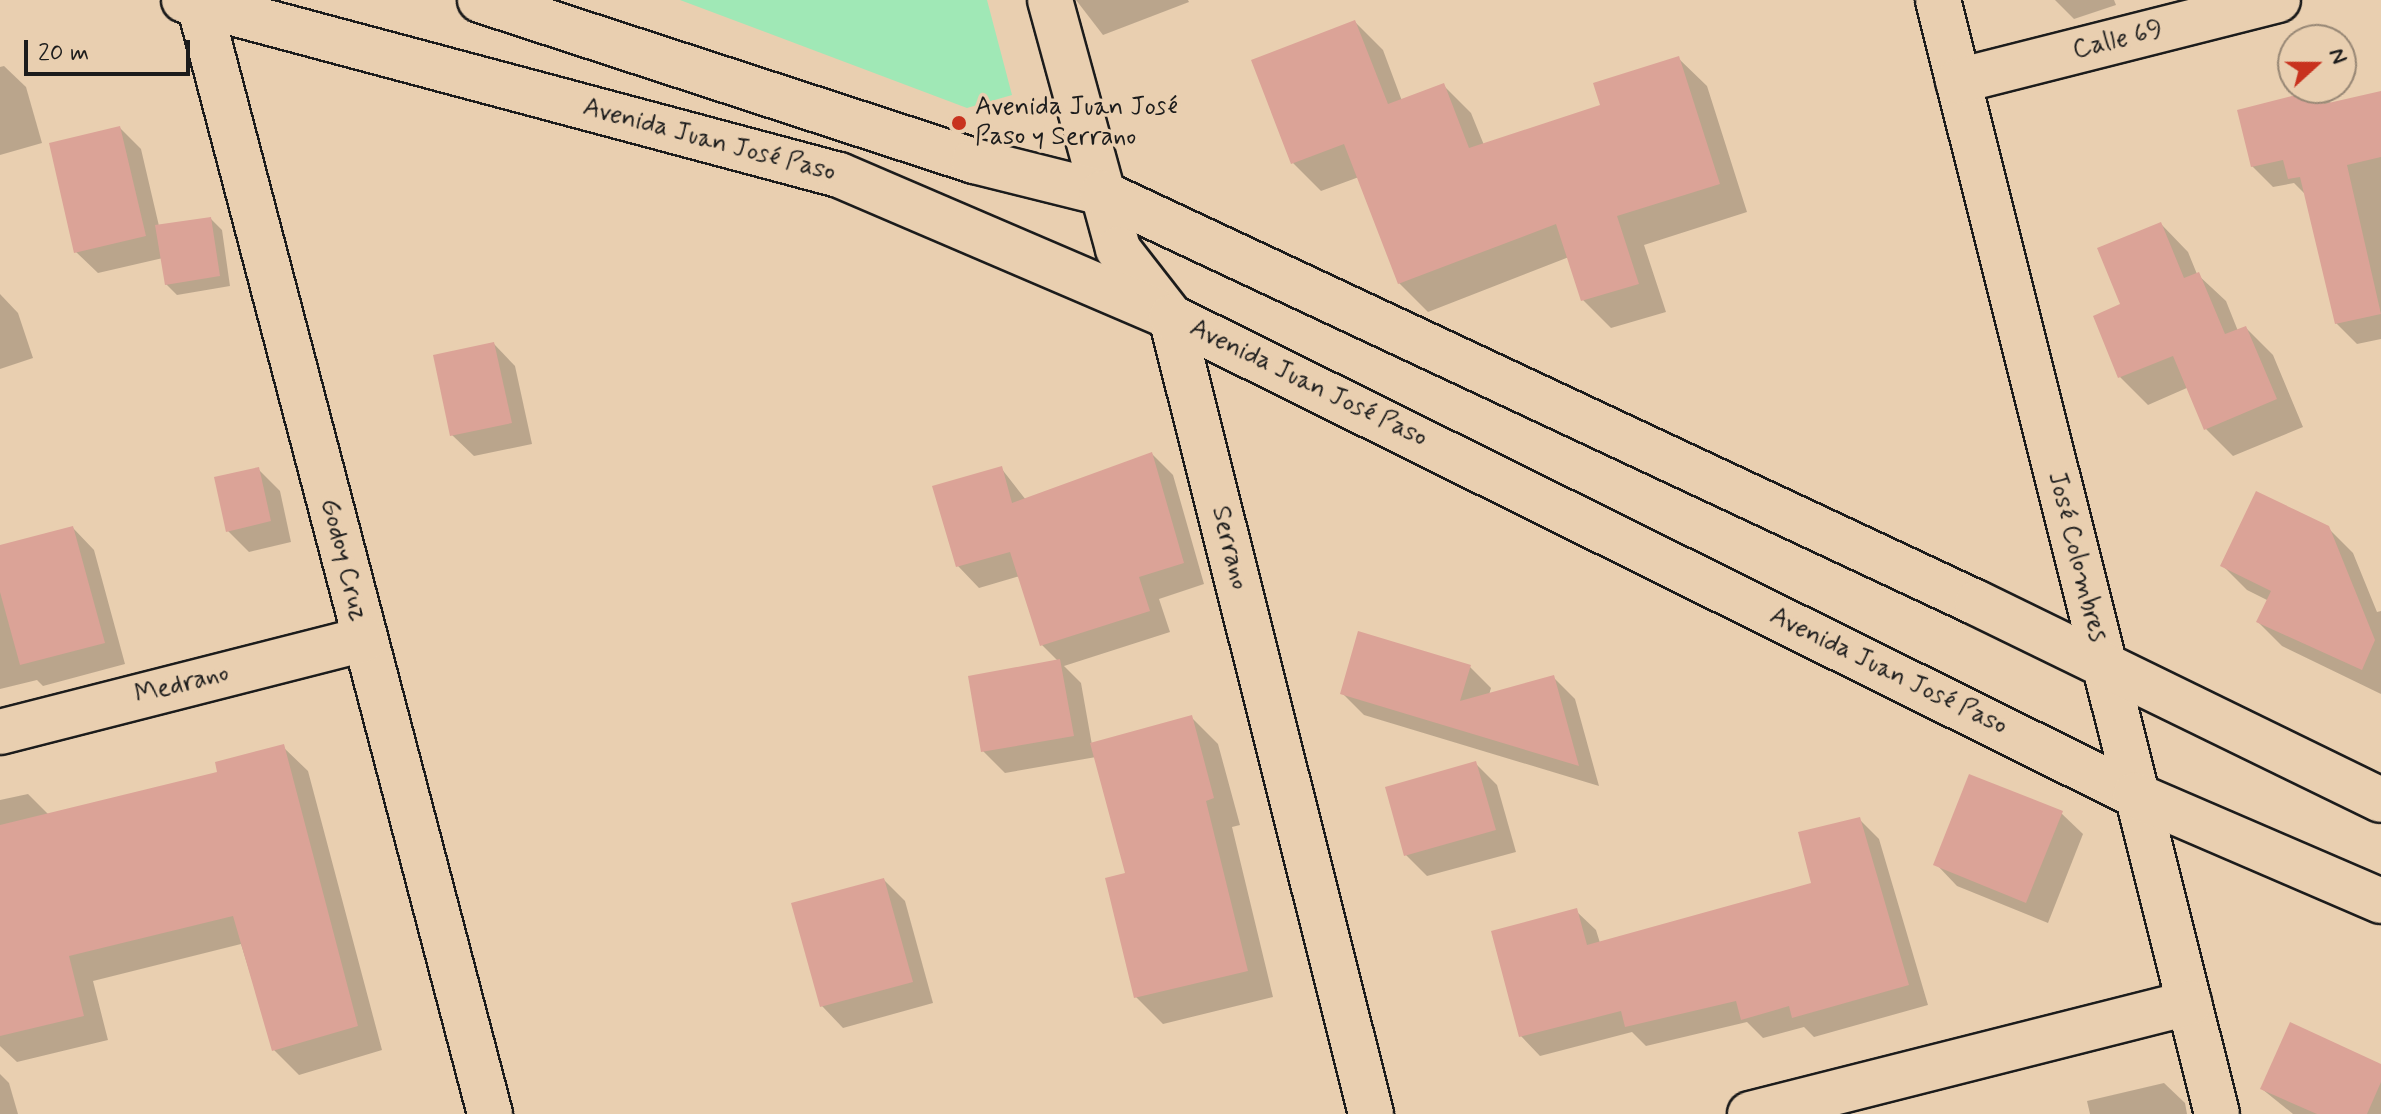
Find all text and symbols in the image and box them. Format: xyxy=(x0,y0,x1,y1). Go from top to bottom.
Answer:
street label: Calle 69 xyxy=(2070,15,2166,67)
scale bar xyxy=(28,24,194,74)
north arrow xyxy=(2277,24,2357,104)
text: 20 m xyxy=(38,38,89,69)
text: N xyxy=(2322,44,2353,68)
street label: Avenida Juan José Paso xyxy=(579,92,839,190)
place label: Avenida Juan José Paso y Serrano xyxy=(975,92,1178,154)
marker: Avenida Juan José Paso y Serrano xyxy=(950,114,968,132)
street label: Avenida Juan José Paso xyxy=(1184,313,1432,455)
street label: José Colombres xyxy=(2040,469,2112,645)
street label: Godoy Cruz xyxy=(313,496,373,624)
street label: Serrano xyxy=(1204,503,1254,593)
street label: Avenida Juan José Paso xyxy=(1764,601,2012,743)
street label: Medrano xyxy=(132,658,232,712)

